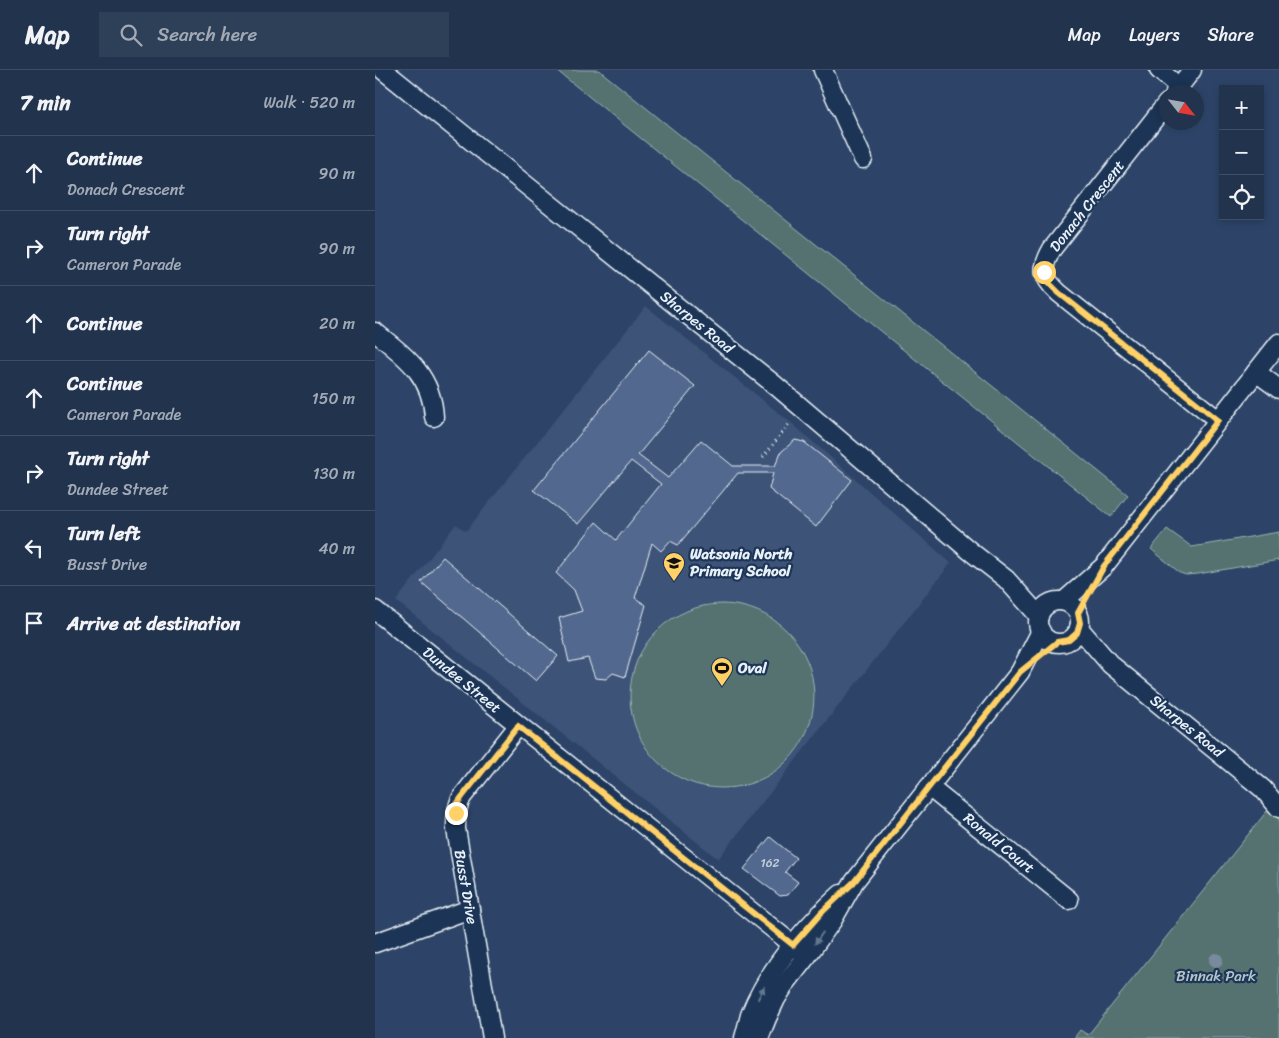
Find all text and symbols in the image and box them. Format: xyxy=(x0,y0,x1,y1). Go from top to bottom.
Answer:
search box xyxy=(99,12,449,57)
text: Map xyxy=(25,14,69,56)
text: Search here xyxy=(157,18,257,51)
text: Map xyxy=(1068,19,1101,51)
text: Layers xyxy=(1129,19,1180,51)
text: Share xyxy=(1208,19,1254,51)
icon: search xyxy=(117,21,145,49)
text: 7 min xyxy=(20,84,71,122)
north arrow xyxy=(1159,85,1204,130)
map controls xyxy=(1219,85,1264,220)
button: + xyxy=(1219,85,1264,130)
text: Walk · 520 m xyxy=(263,88,355,117)
button: − xyxy=(1219,130,1264,175)
text: Continue xyxy=(67,142,143,175)
street label: Donach Crescent xyxy=(1043,154,1132,258)
icon: ahead xyxy=(20,159,48,187)
text: 90 m xyxy=(319,159,355,188)
text: Donach Crescent xyxy=(67,175,185,204)
button: locate xyxy=(1219,175,1264,220)
text: Turn right xyxy=(67,217,149,250)
icon: right xyxy=(20,234,48,262)
text: 90 m xyxy=(319,234,355,263)
text: Cameron Parade xyxy=(67,250,181,279)
route start xyxy=(1033,261,1056,284)
street label: Sharpes Road xyxy=(654,284,741,361)
text: Continue xyxy=(67,307,143,340)
icon: ahead xyxy=(20,309,48,337)
text: 20 m xyxy=(319,309,355,338)
text: Continue xyxy=(67,367,143,400)
icon: ahead xyxy=(20,384,48,412)
text: 150 m xyxy=(312,384,355,413)
text: Cameron Parade xyxy=(67,400,181,429)
text: Turn right xyxy=(67,442,149,475)
icon: right xyxy=(20,459,48,487)
text: 130 m xyxy=(313,459,355,488)
text: Dundee Street xyxy=(67,475,169,504)
text: Turn left xyxy=(67,517,140,550)
icon: left xyxy=(20,534,48,562)
text: 40 m xyxy=(318,534,355,563)
place label: Watsonia North Primary School xyxy=(690,541,793,584)
text: Busst Drive xyxy=(67,550,147,579)
school or university icon: Watsonia North Primary School xyxy=(662,551,686,582)
text: Arrive at destination xyxy=(67,607,240,640)
icon: arrive xyxy=(20,609,48,637)
street label: Dundee Street xyxy=(417,640,508,720)
place label: Oval xyxy=(737,655,767,681)
sports icon: Oval xyxy=(710,656,734,687)
street label: Sharpes Road xyxy=(1144,688,1231,765)
route end xyxy=(445,802,468,825)
street label: Ronald Court xyxy=(957,806,1041,880)
street label: Busst Drive xyxy=(447,848,485,927)
house number: 162 xyxy=(761,852,780,874)
one-way arrow xyxy=(814,931,824,945)
park label: Binnak Park xyxy=(1176,963,1256,989)
one-way arrow xyxy=(757,985,765,1000)

